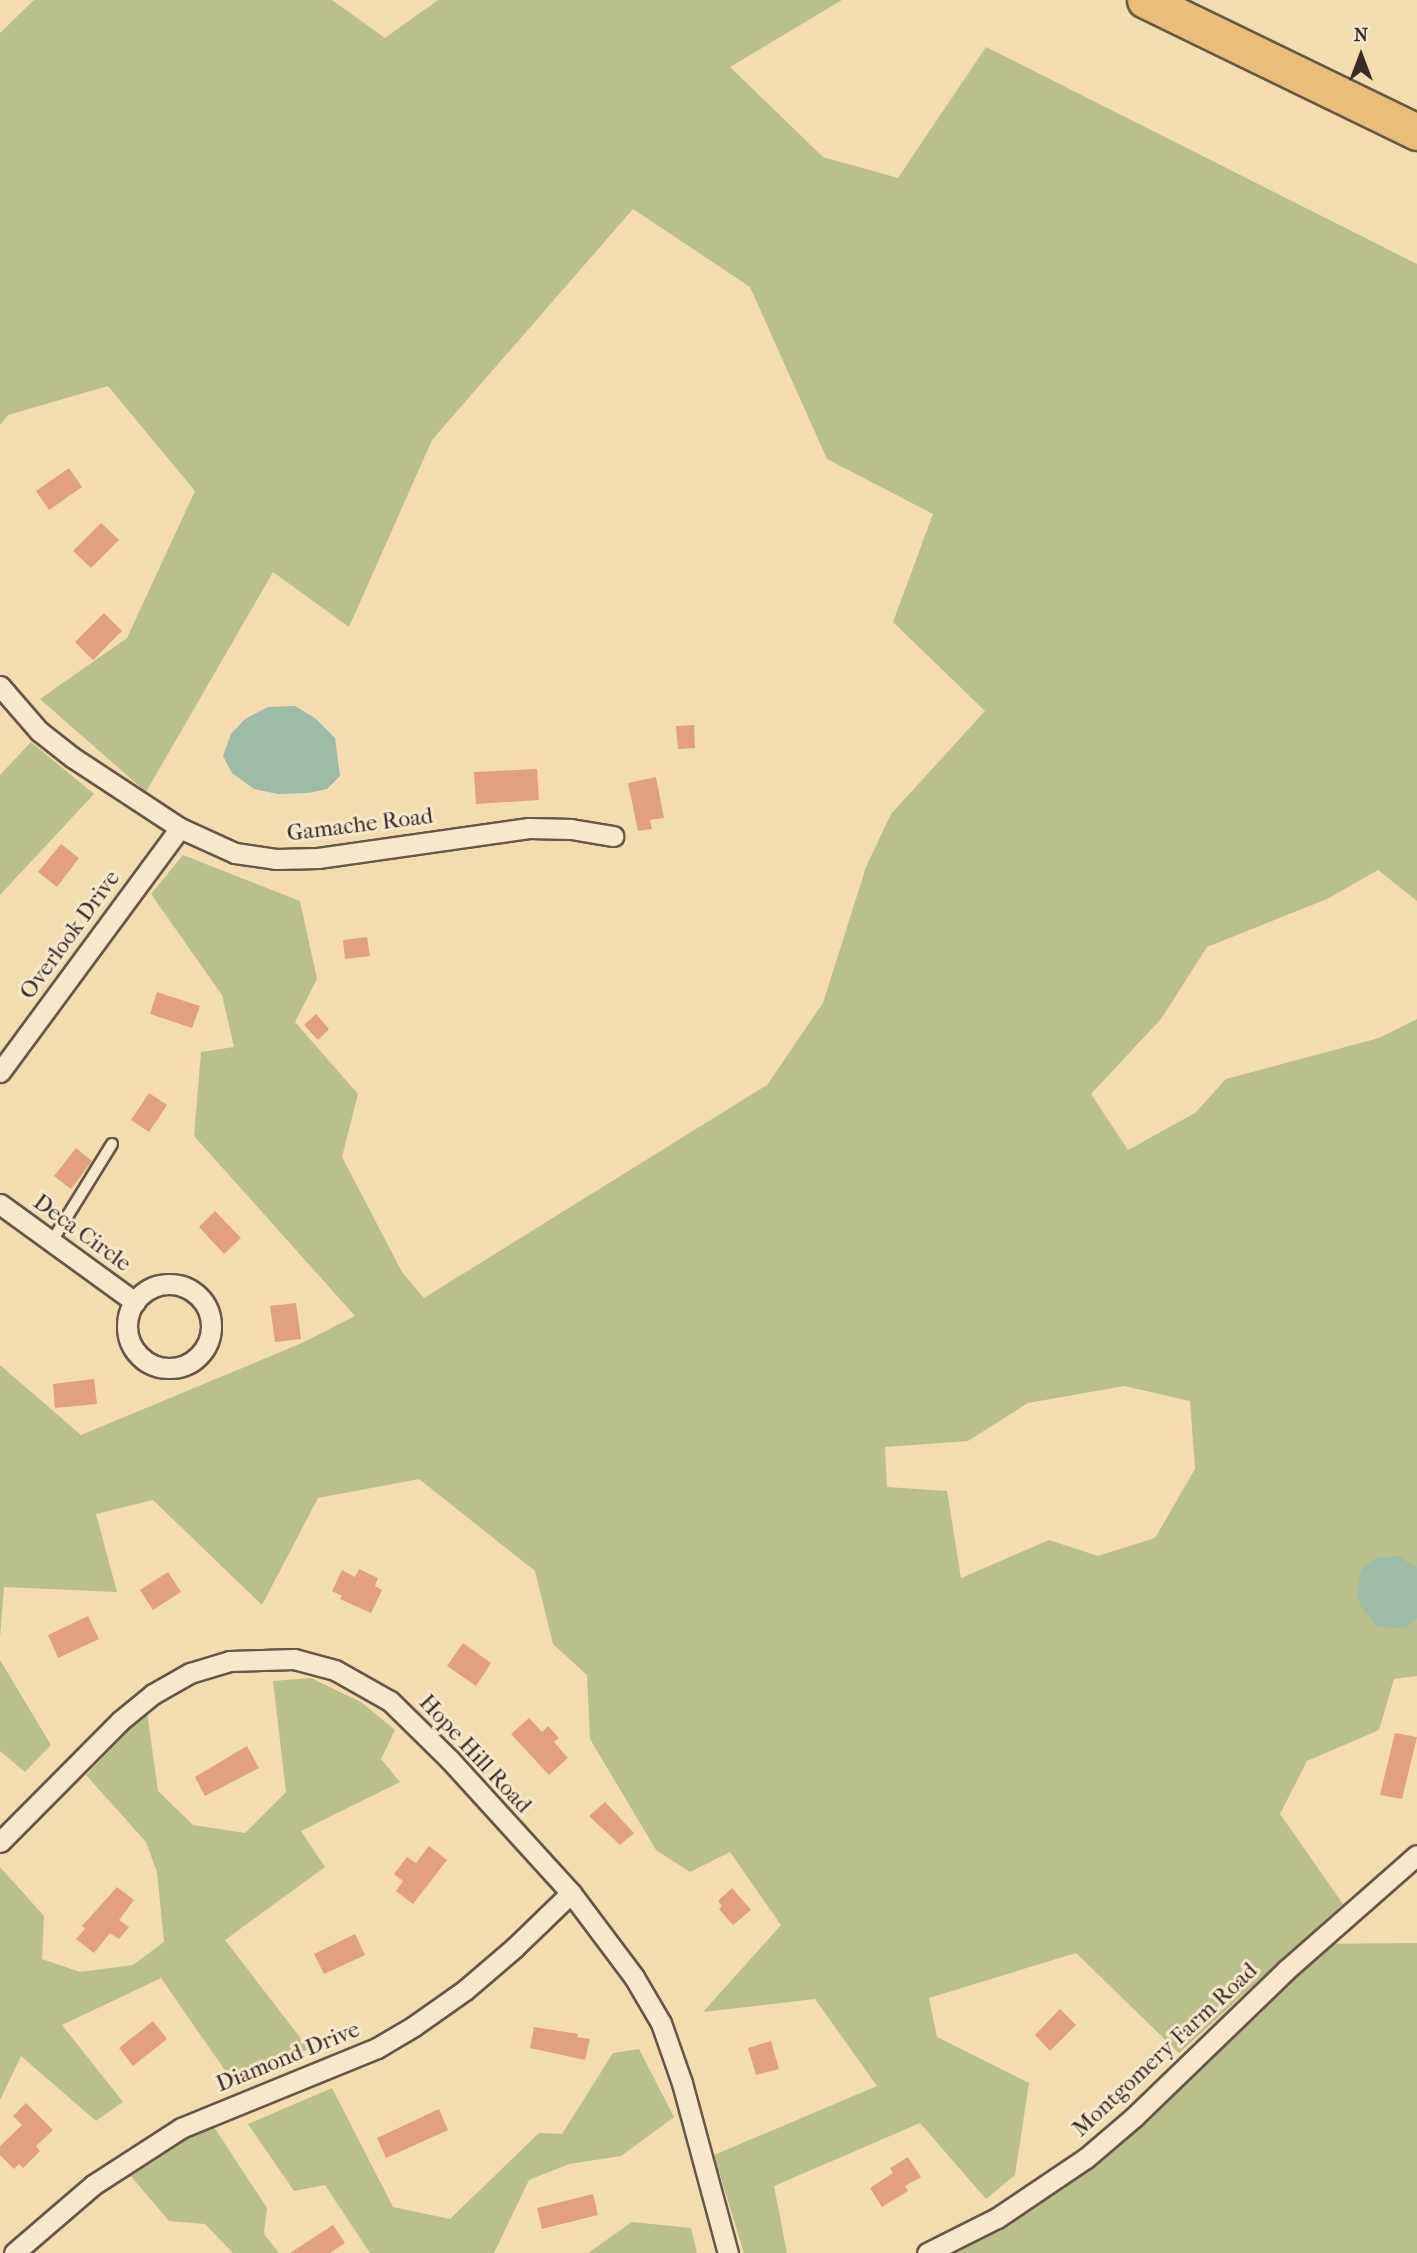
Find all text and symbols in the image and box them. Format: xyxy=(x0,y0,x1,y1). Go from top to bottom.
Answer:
north arrow xyxy=(1326,21,1396,91)
text: N xyxy=(1354,24,1368,46)
street label: Gamache Road xyxy=(285,802,435,848)
street label: Overlook Drive xyxy=(14,865,126,1005)
street label: Deca Circle xyxy=(28,1188,136,1278)
street label: Hope Hill Road xyxy=(413,1689,537,1819)
street label: Montgomery Farm Road xyxy=(1067,1957,1263,2143)
street label: Diamond Drive xyxy=(212,2016,364,2098)

